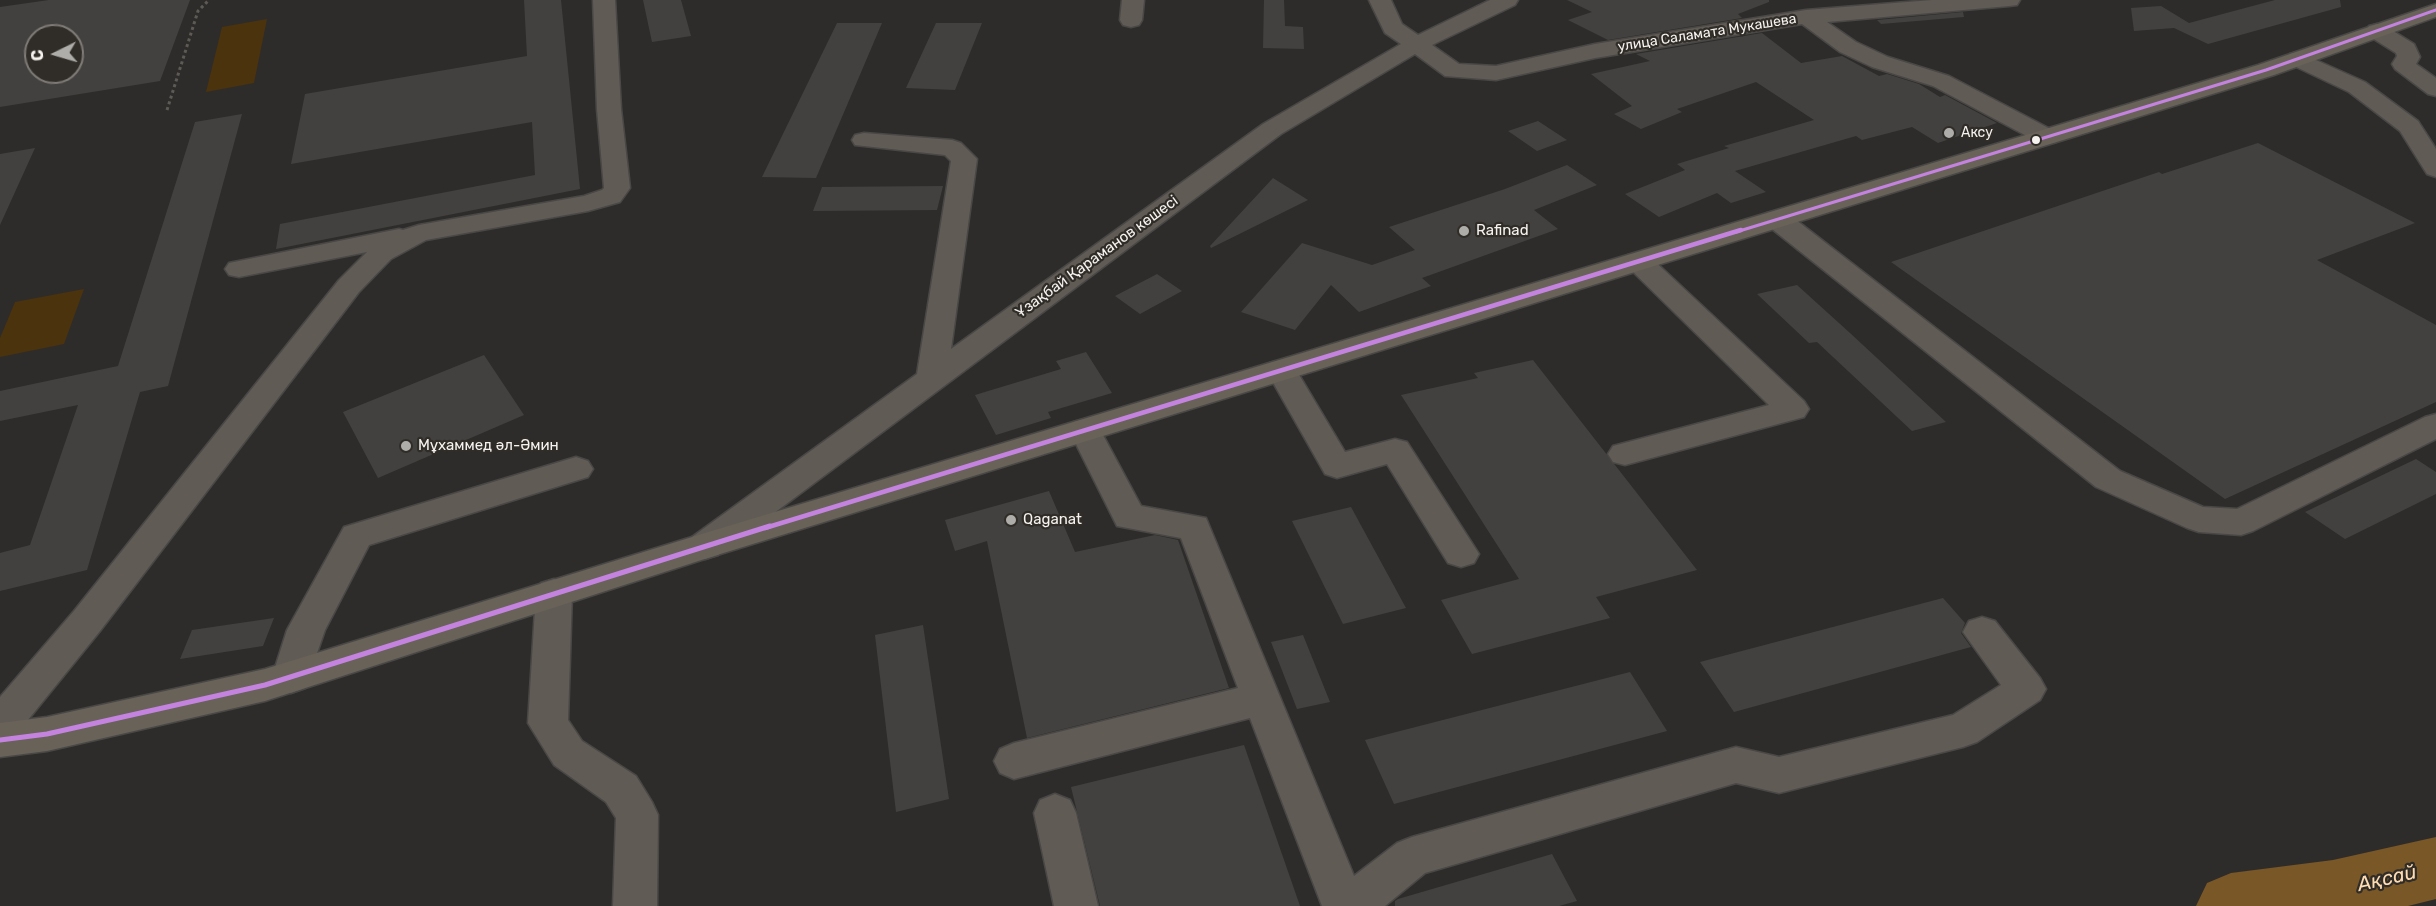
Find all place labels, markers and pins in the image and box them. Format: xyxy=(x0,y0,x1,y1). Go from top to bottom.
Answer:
place label: Аксу xyxy=(1961,125,1993,141)
marker: Аксу xyxy=(1942,126,1956,140)
unlabelled marker xyxy=(2030,134,2042,146)
place label: Rafinad xyxy=(1476,222,1529,240)
marker: Rafinad xyxy=(1457,224,1471,238)
place label: Мұхаммед әл-Әмин xyxy=(418,437,559,455)
marker: Мұхаммед әл-Әмин xyxy=(399,439,413,453)
place label: Qaganat xyxy=(1023,511,1082,529)
marker: Qaganat xyxy=(1004,513,1018,527)

